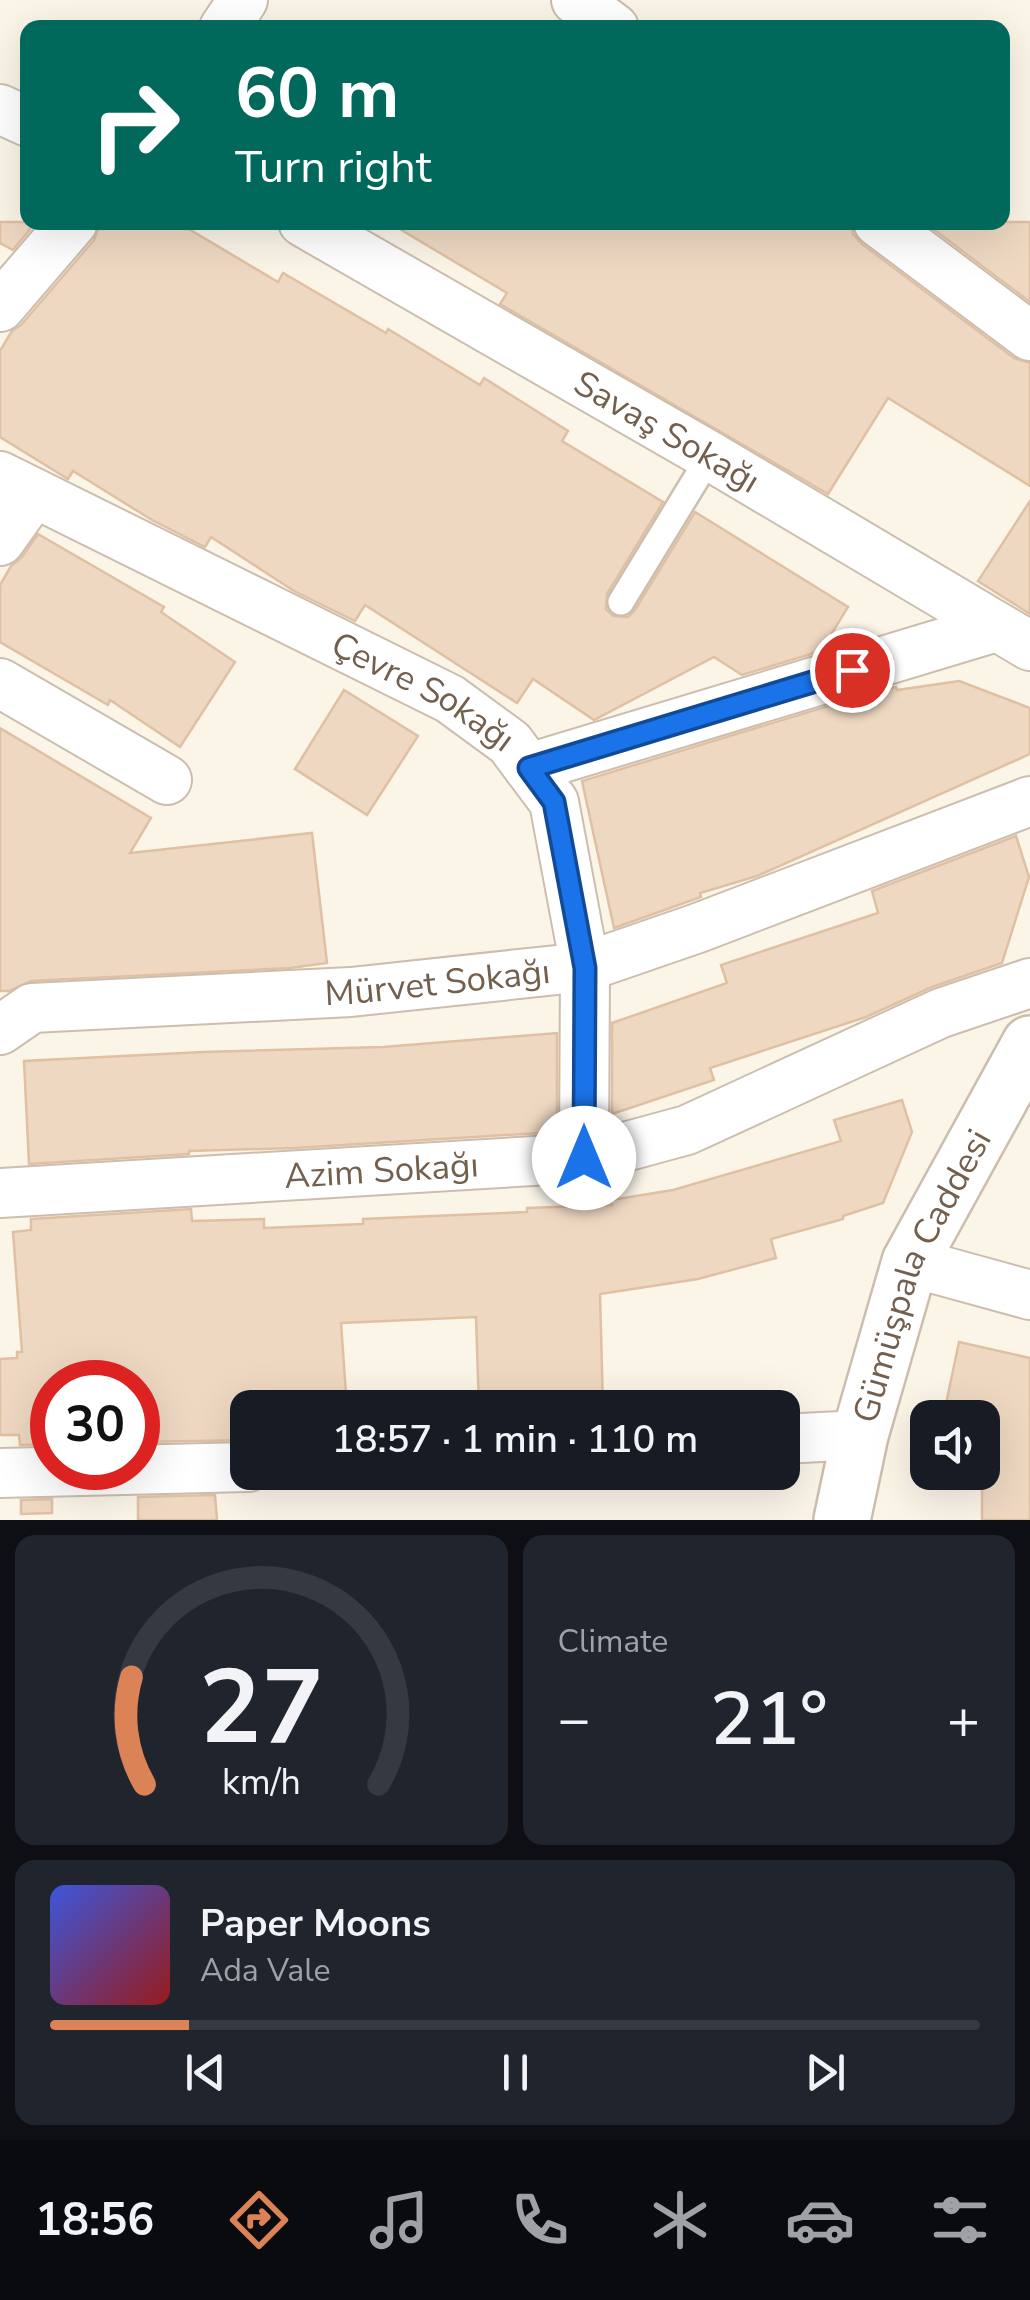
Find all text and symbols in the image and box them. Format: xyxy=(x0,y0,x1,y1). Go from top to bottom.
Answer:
text: 60 m xyxy=(235,46,399,142)
icon: right xyxy=(70,60,200,190)
text: Turn right xyxy=(235,137,432,198)
street label: Savaş Sokağı xyxy=(565,359,769,504)
street label: Çevre Sokağı xyxy=(324,621,524,762)
pin xyxy=(810,628,895,713)
icon: arrive xyxy=(825,643,880,698)
street label: Mürvet Sokağı xyxy=(323,947,552,1017)
position arrow xyxy=(532,1106,636,1210)
street label: Gümüşpala Caddesi xyxy=(841,1121,1002,1428)
street label: Azim Sokağı xyxy=(283,1141,480,1199)
speed limit sign: 30 xyxy=(30,1360,160,1490)
map controls xyxy=(910,1400,1000,1490)
button: sound xyxy=(910,1400,1000,1490)
text: 18:57 · 1 min · 110 m xyxy=(332,1414,698,1465)
text: Climate xyxy=(558,1620,668,1663)
text: 27 xyxy=(199,1637,324,1779)
text: 21° xyxy=(710,1668,828,1770)
text: − xyxy=(558,1682,591,1757)
text: + xyxy=(947,1682,980,1757)
text: km/h xyxy=(222,1758,301,1807)
text: Paper Moons xyxy=(200,1898,431,1949)
text: Ada Vale xyxy=(200,1949,331,1992)
icon: previous xyxy=(178,2045,233,2100)
icon: pause xyxy=(488,2045,543,2100)
icon: next xyxy=(798,2045,853,2100)
icon: directions xyxy=(224,2185,294,2255)
icon: music xyxy=(364,2185,434,2255)
icon: phone xyxy=(505,2185,575,2255)
icon: climate xyxy=(645,2185,715,2255)
icon: car xyxy=(785,2185,855,2255)
icon: filters xyxy=(925,2185,995,2255)
text: 18:56 xyxy=(35,2190,154,2251)

